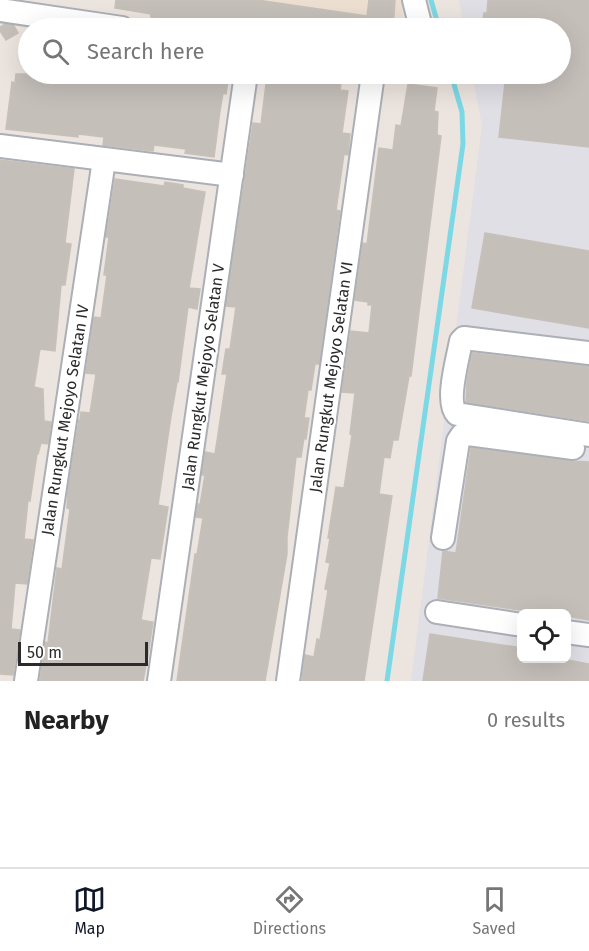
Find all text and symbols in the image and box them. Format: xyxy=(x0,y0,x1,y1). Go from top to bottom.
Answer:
search box xyxy=(18,18,571,84)
icon: search xyxy=(39,35,72,68)
text: Search here xyxy=(87,38,205,65)
street label: Jalan Rungkut Mejoyo Selatan VI xyxy=(305,260,357,494)
street label: Jalan Rungkut Mejoyo Selatan V xyxy=(178,262,228,491)
street label: Jalan Rungkut Mejoyo Selatan IV xyxy=(37,303,93,537)
map controls xyxy=(517,609,571,663)
button: locate xyxy=(517,609,571,663)
scale bar xyxy=(18,639,148,666)
text: 50 m xyxy=(27,643,62,662)
text: Nearby xyxy=(24,705,109,736)
text: 0 results xyxy=(487,708,565,732)
tab: Map xyxy=(73,883,106,938)
tab: Directions xyxy=(253,883,326,938)
tab: Saved xyxy=(472,883,516,938)

